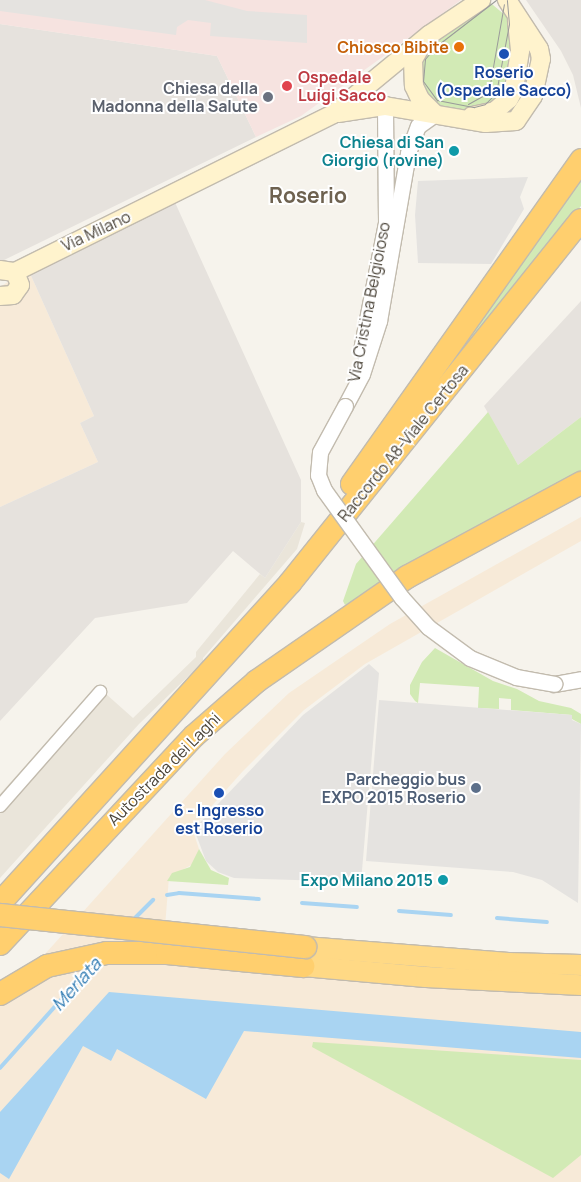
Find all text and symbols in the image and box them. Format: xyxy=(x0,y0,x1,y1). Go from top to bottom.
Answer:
place label: Chiosco Bibite xyxy=(337,37,449,57)
marker: Chiosco Bibite xyxy=(453,41,465,53)
marker: Roserio (Ospedale Sacco) xyxy=(498,48,510,60)
place label: Roserio (Ospedale Sacco) xyxy=(435,62,573,100)
place label: Ospedale Luigi Sacco xyxy=(298,67,386,105)
place label: Chiesa della Madonna della Salute xyxy=(92,78,258,116)
marker: Ospedale Luigi Sacco xyxy=(280,79,294,93)
marker: Chiesa della Madonna della Salute xyxy=(262,91,274,103)
place label: Chiesa di San Giorgio (rovine) xyxy=(322,132,444,170)
marker: Chiesa di San Giorgio (rovine) xyxy=(448,145,460,157)
district label: Roserio xyxy=(269,182,347,208)
street label: Via Milano xyxy=(58,207,134,255)
street label: Via Cristina Belgioioso xyxy=(344,220,394,384)
street label: Raccordo A8-Viale Certosa xyxy=(334,361,472,525)
street label: Autostrada dei Laghi xyxy=(104,709,224,829)
place label: Parcheggio bus EXPO 2015 Roserio xyxy=(322,769,466,807)
marker: Parcheggio bus EXPO 2015 Roserio xyxy=(470,782,482,794)
marker: 6 - Ingresso est Roserio xyxy=(213,787,225,799)
place label: 6 - Ingresso est Roserio xyxy=(174,800,264,838)
place label: Expo Milano 2015 xyxy=(301,870,433,890)
marker: Expo Milano 2015 xyxy=(437,874,449,886)
water label: Merlata xyxy=(47,953,105,1015)

